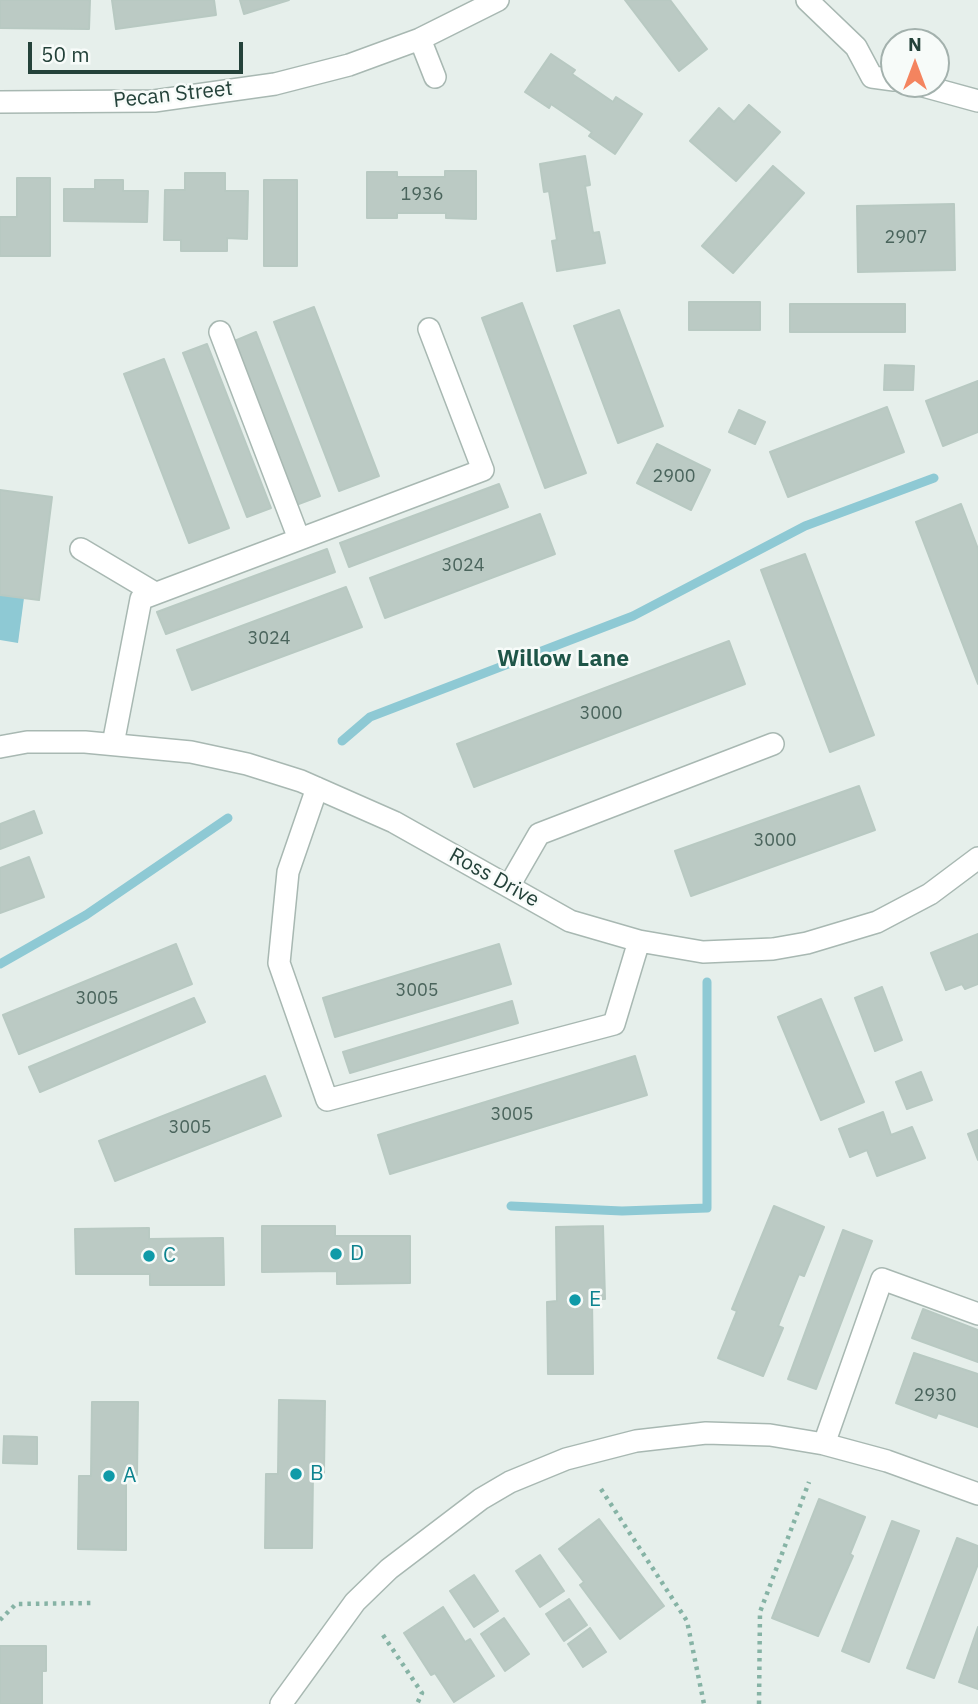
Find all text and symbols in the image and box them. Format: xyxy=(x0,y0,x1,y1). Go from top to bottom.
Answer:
scale bar xyxy=(32,28,247,72)
north arrow xyxy=(880,28,950,98)
text: N xyxy=(908,32,922,56)
text: 50 m xyxy=(41,40,90,68)
street label: Pecan Street xyxy=(112,76,234,114)
house number: 1936 xyxy=(400,184,444,206)
house number: 2907 xyxy=(884,227,928,249)
house number: 2900 xyxy=(652,466,696,488)
house number: 3024 xyxy=(441,555,485,577)
house number: 3024 xyxy=(247,628,291,650)
district label: Willow Lane xyxy=(497,645,629,673)
house number: 3000 xyxy=(579,703,623,725)
house number: 3000 xyxy=(753,830,797,852)
street label: Ross Drive xyxy=(445,843,543,913)
house number: 3005 xyxy=(395,980,439,1002)
house number: 3005 xyxy=(75,988,119,1010)
house number: 3005 xyxy=(490,1104,534,1126)
house number: 3005 xyxy=(168,1117,212,1139)
place label: D xyxy=(350,1241,364,1267)
place label: C xyxy=(163,1243,176,1269)
marker: D xyxy=(328,1246,344,1262)
marker: C xyxy=(141,1248,157,1264)
place label: E xyxy=(589,1287,601,1313)
marker: E xyxy=(567,1292,583,1308)
house number: 2930 xyxy=(913,1385,957,1407)
place label: B xyxy=(310,1461,324,1487)
place label: A xyxy=(123,1463,136,1489)
marker: B xyxy=(288,1466,304,1482)
marker: A xyxy=(101,1468,117,1484)

